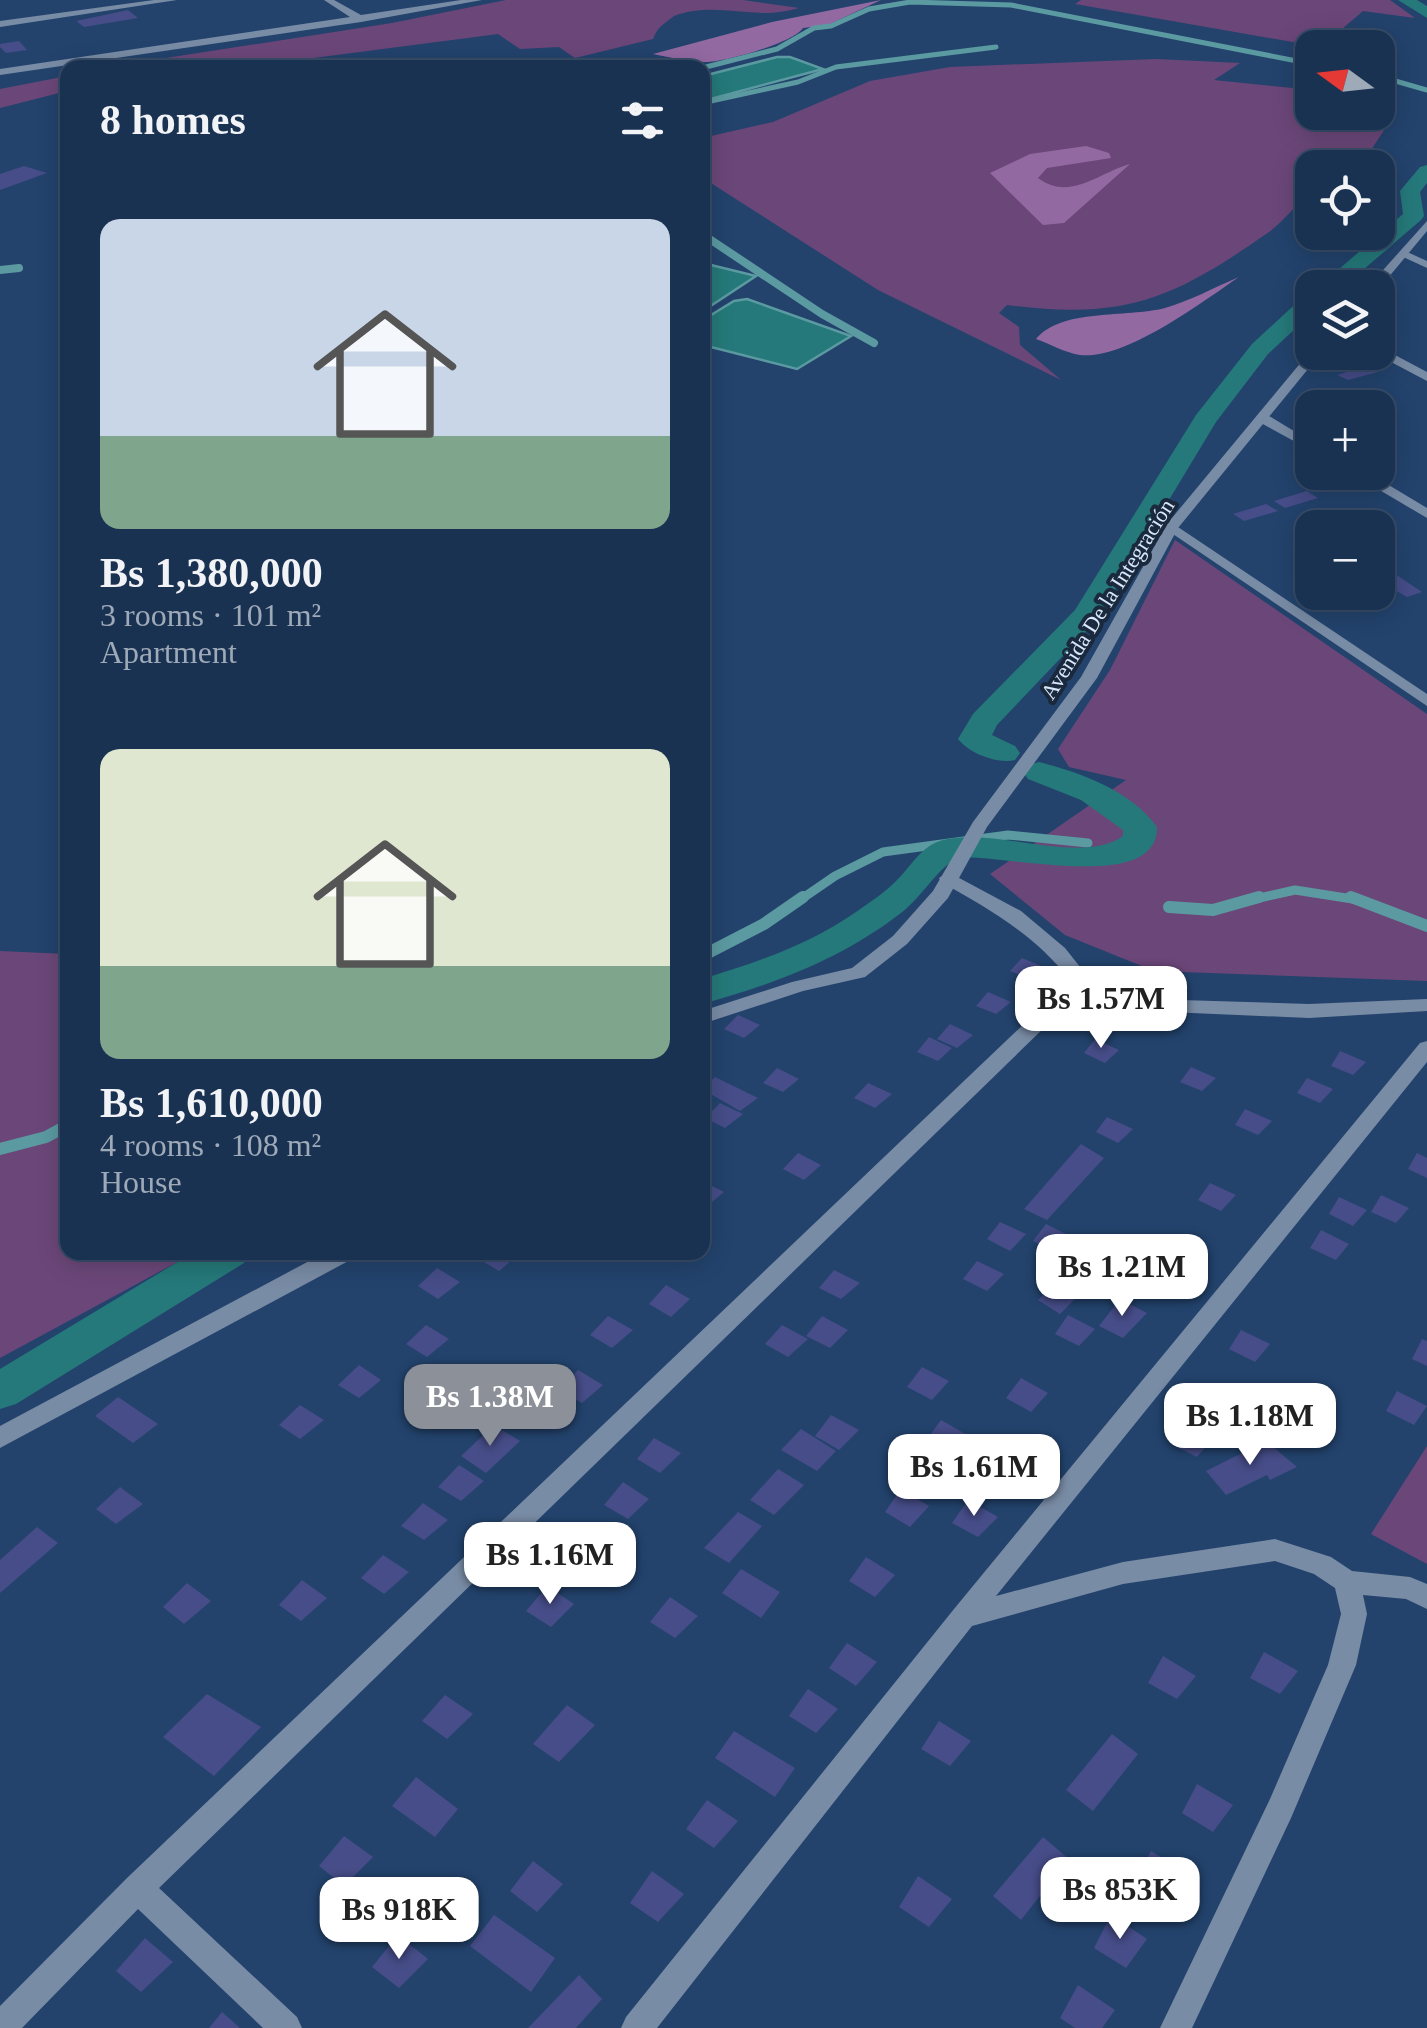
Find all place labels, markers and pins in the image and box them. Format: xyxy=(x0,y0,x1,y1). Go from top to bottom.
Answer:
pin: Bs 1.57M xyxy=(998,966,1204,1051)
pin: Bs 1.21M xyxy=(1019,1234,1225,1319)
pin: Bs 1.38M xyxy=(387,1364,593,1449)
pin: Bs 1.18M xyxy=(1147,1383,1353,1468)
pin: Bs 1.61M xyxy=(871,1434,1077,1519)
pin: Bs 1.16M xyxy=(447,1522,653,1607)
pin: Bs 853K xyxy=(1028,1857,1212,1942)
pin: Bs 918K xyxy=(307,1877,491,1962)

